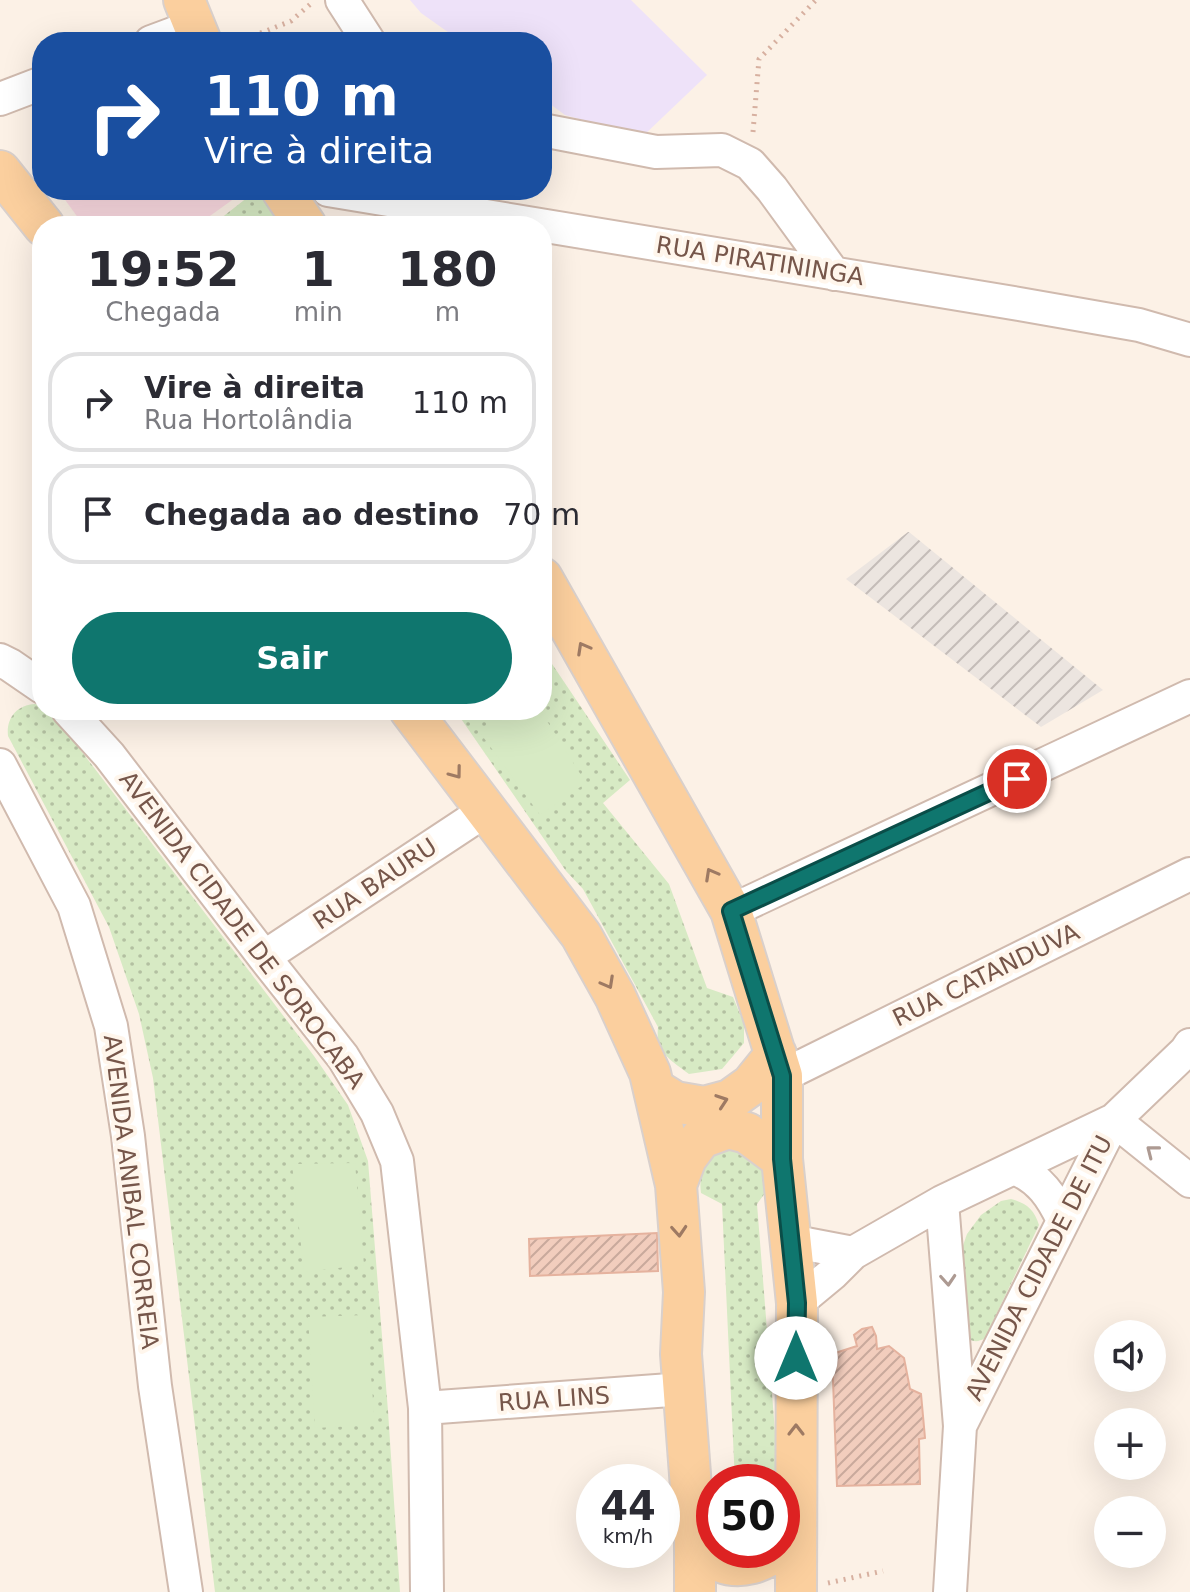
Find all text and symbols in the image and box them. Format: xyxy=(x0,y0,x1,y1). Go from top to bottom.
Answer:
text: 110 m xyxy=(204,63,399,128)
icon: right xyxy=(72,64,176,168)
text: Vire à direita xyxy=(204,130,434,171)
street label: RUA PIRATININGA xyxy=(654,231,866,291)
text: 19:52 xyxy=(86,241,239,297)
text: 1 xyxy=(302,241,335,297)
text: 180 xyxy=(397,241,497,297)
text: Chegada xyxy=(105,297,221,327)
text: min xyxy=(294,297,343,327)
text: m xyxy=(435,297,460,327)
text: Vire à direita xyxy=(144,370,365,405)
icon: right xyxy=(76,380,120,424)
text: 110 m xyxy=(412,385,508,420)
text: Rua Hortolândia xyxy=(144,405,353,435)
icon: arrive xyxy=(76,492,120,536)
text: Chegada ao destino xyxy=(144,497,479,532)
text: 70 m xyxy=(503,497,580,532)
button: Sair xyxy=(72,612,512,704)
one-way arrow xyxy=(577,642,593,657)
pin xyxy=(983,745,1051,813)
icon: arrive xyxy=(995,757,1039,801)
one-way arrow xyxy=(447,764,461,778)
street label: AVENIDA CIDADE DE SOROCABA xyxy=(113,766,371,1095)
street label: RUA BAURU xyxy=(308,832,442,936)
one-way arrow xyxy=(705,868,720,883)
street label: RUA CATANDUVA xyxy=(888,917,1084,1032)
one-way arrow xyxy=(598,974,614,989)
street label: AVENIDA ANIBAL CORREIA xyxy=(98,1033,164,1351)
one-way arrow xyxy=(714,1095,728,1111)
street label: AVENIDA CIDADE DE ITU xyxy=(960,1131,1118,1405)
one-way arrow xyxy=(1146,1146,1161,1160)
one-way arrow xyxy=(670,1225,687,1238)
one-way arrow xyxy=(939,1274,956,1287)
position arrow xyxy=(754,1316,838,1400)
map controls xyxy=(1094,1320,1166,1568)
button: sound xyxy=(1094,1320,1166,1392)
street label: RUA LINS xyxy=(497,1381,611,1417)
button: + xyxy=(1094,1408,1166,1480)
one-way arrow xyxy=(787,1423,805,1436)
speed limit sign: 50 xyxy=(696,1464,800,1568)
text: 44 xyxy=(600,1483,656,1529)
button: − xyxy=(1094,1496,1166,1568)
text: km/h xyxy=(603,1524,653,1548)

